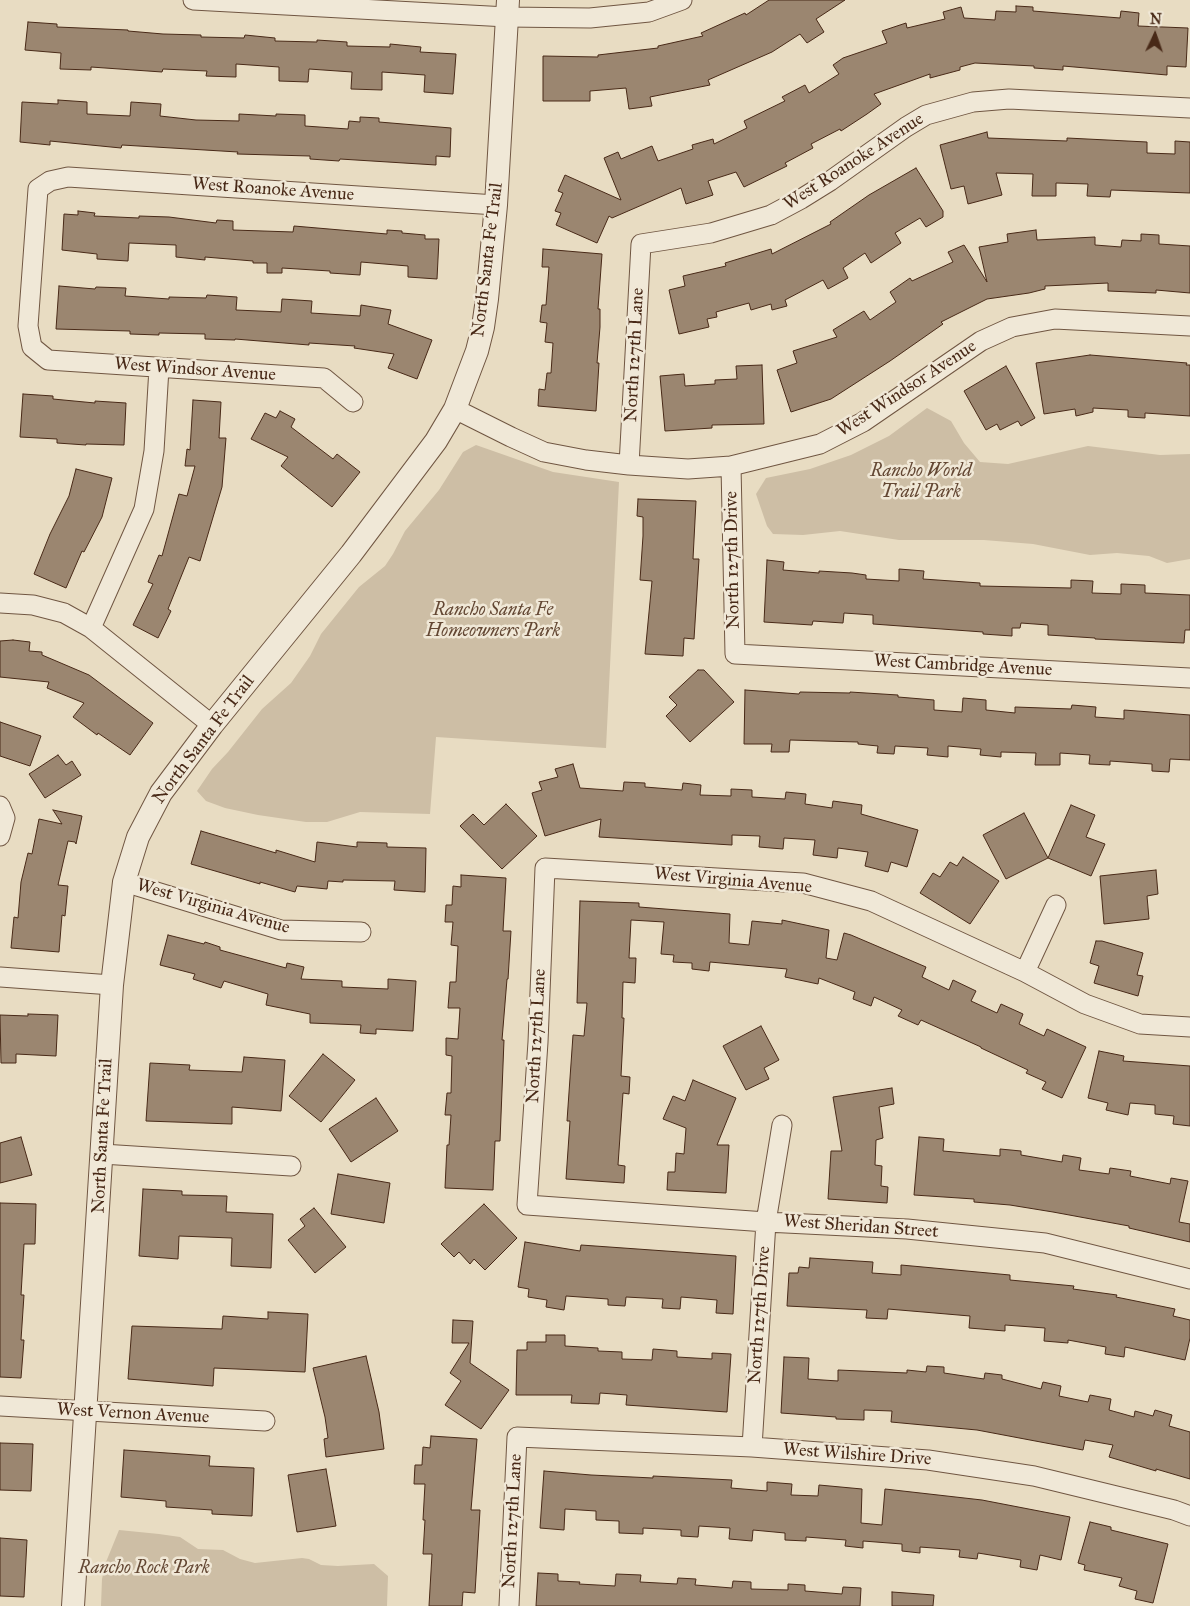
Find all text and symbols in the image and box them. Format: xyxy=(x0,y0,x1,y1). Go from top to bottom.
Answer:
north arrow xyxy=(1130,10,1180,60)
text: N xyxy=(1149,11,1162,28)
street label: West Roanoke Avenue xyxy=(780,109,928,215)
street label: West Roanoke Avenue xyxy=(191,174,355,206)
street label: North Santa Fe Trail xyxy=(468,182,508,338)
street label: North 127th Lane xyxy=(621,287,649,423)
street label: West Windsor Avenue xyxy=(833,336,981,442)
street label: West Windsor Avenue xyxy=(114,354,276,386)
park label: Rancho World Trail Park xyxy=(870,461,972,504)
street label: North 127th Drive xyxy=(721,491,745,629)
park label: Rancho Santa Fe Homeowners Park xyxy=(426,600,560,642)
street label: West Cambridge Avenue xyxy=(873,651,1053,681)
street label: North Santa Fe Trail xyxy=(149,671,259,809)
street label: West Virginia Avenue xyxy=(653,863,813,899)
street label: West Virginia Avenue xyxy=(134,875,292,939)
street label: North 127th Lane xyxy=(523,968,551,1104)
street label: North Santa Fe Trail xyxy=(88,1058,118,1214)
street label: West Sheridan Street xyxy=(783,1211,939,1243)
street label: North 127th Drive xyxy=(744,1245,776,1385)
street label: West Vernon Avenue xyxy=(56,1399,210,1429)
street label: West Wilshire Drive xyxy=(782,1439,932,1471)
street label: North 127th Lane xyxy=(499,1453,527,1589)
park label: Rancho Rock Park xyxy=(78,1558,210,1580)

